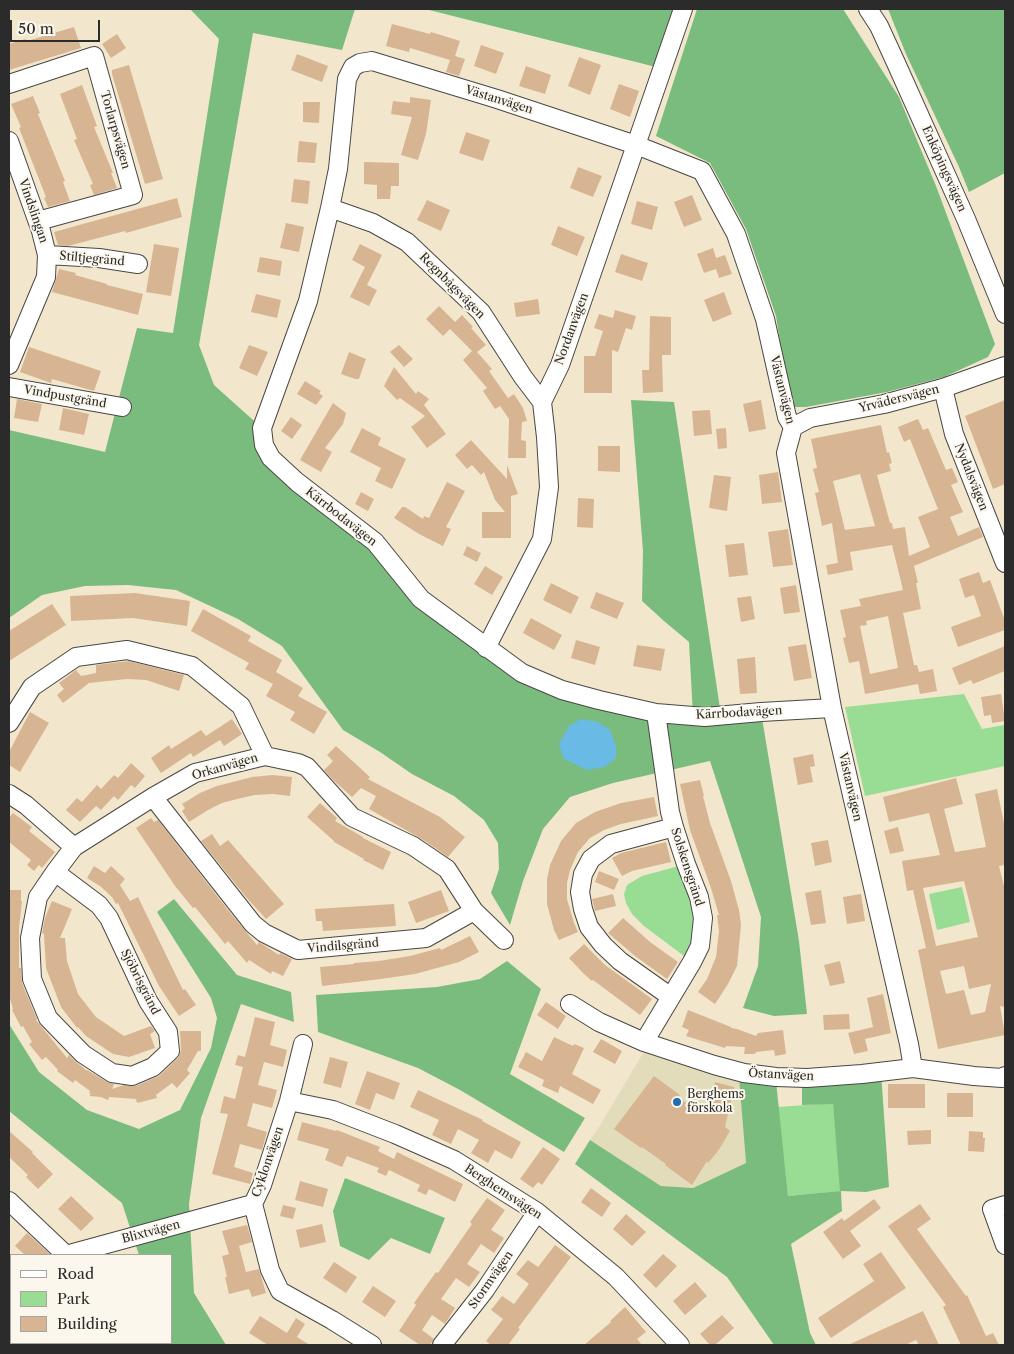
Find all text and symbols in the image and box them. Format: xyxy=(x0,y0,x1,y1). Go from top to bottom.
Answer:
scale bar xyxy=(12,10,102,42)
text: 50 m xyxy=(18,19,54,38)
street label: Västanvägen xyxy=(463,83,535,117)
street label: Torlarpsvägen xyxy=(97,89,133,171)
street label: Enköpingsvägen xyxy=(919,124,969,214)
street label: Vindslingan xyxy=(15,177,51,245)
street label: Stiltjegränd xyxy=(59,249,125,269)
street label: Regnbågsvägen xyxy=(416,250,488,322)
street label: Nordanvägen xyxy=(552,291,592,367)
street label: Västanvägen xyxy=(767,354,797,426)
street label: Yrvädersvägen xyxy=(857,382,941,416)
street label: Vindpustgränd xyxy=(22,383,108,411)
street label: Nydalsvägen xyxy=(951,441,991,513)
street label: Kärrbodavägen xyxy=(302,485,380,549)
street label: Kärrbodavägen xyxy=(695,704,783,722)
street label: Orkanvägen xyxy=(190,751,260,783)
street label: Västanvägen xyxy=(835,751,865,823)
street label: Solskensgränd xyxy=(668,826,706,908)
street label: Vindilsgränd xyxy=(306,936,380,956)
street label: Sjöbrisgränd xyxy=(117,947,163,1017)
street label: Östanvägen xyxy=(748,1066,814,1084)
place label: Berghems förskola xyxy=(687,1088,744,1116)
marker: Berghems förskola xyxy=(671,1096,683,1108)
street label: Cyklonvägen xyxy=(249,1125,287,1199)
street label: Berghemsvägen xyxy=(461,1161,545,1223)
street label: Blixtvägen xyxy=(120,1217,182,1247)
street label: Stormvägen xyxy=(466,1248,516,1312)
legend xyxy=(10,1254,172,1344)
text: Road xyxy=(57,1264,94,1283)
text: Park xyxy=(57,1289,90,1308)
text: Building xyxy=(57,1314,117,1333)

